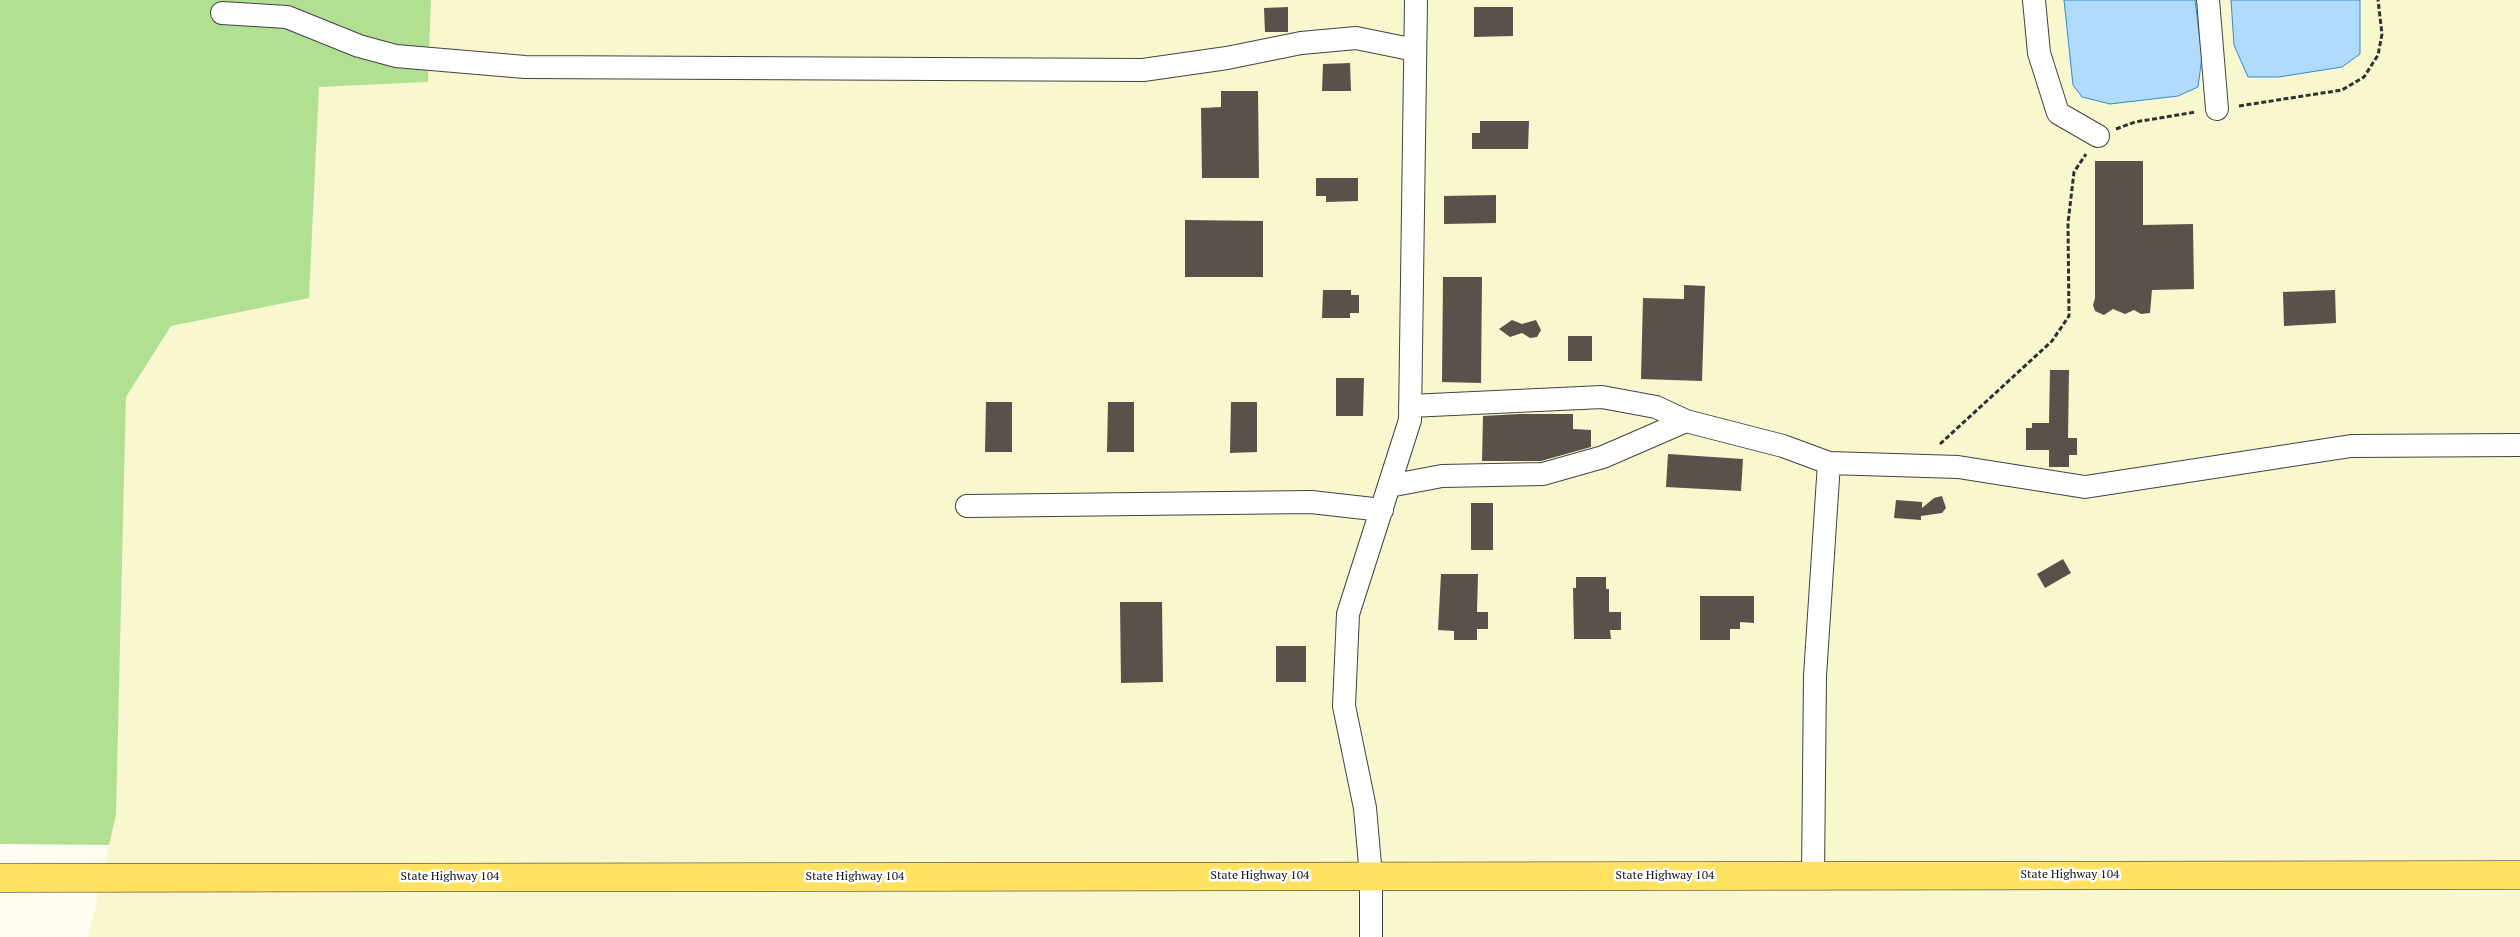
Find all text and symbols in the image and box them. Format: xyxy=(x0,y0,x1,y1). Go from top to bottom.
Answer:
street label: State Highway 104 xyxy=(2020,868,2120,882)
street label: State Highway 104 xyxy=(1210,869,1310,883)
street label: State Highway 104 xyxy=(1615,869,1715,883)
street label: State Highway 104 xyxy=(400,870,500,884)
street label: State Highway 104 xyxy=(805,870,905,884)

